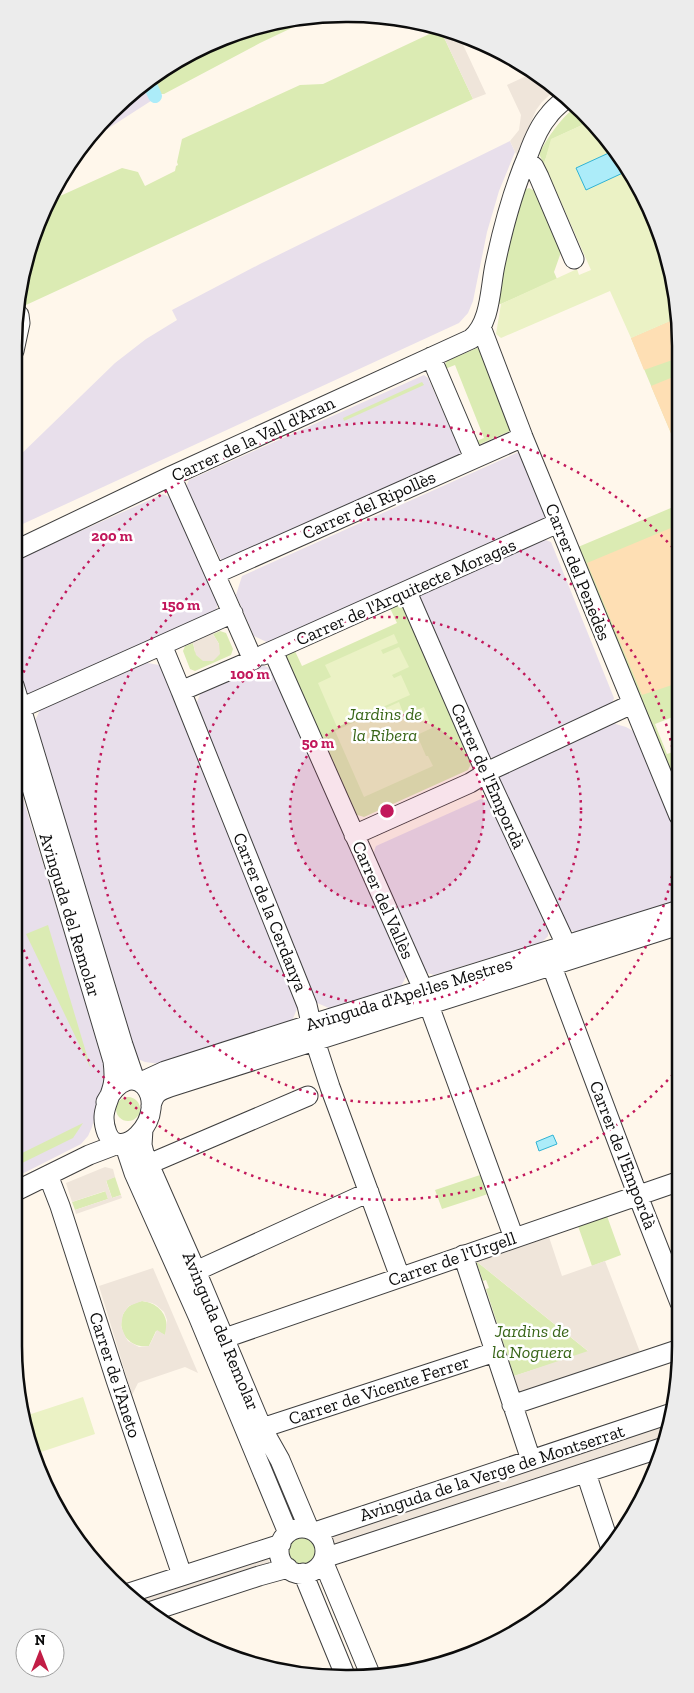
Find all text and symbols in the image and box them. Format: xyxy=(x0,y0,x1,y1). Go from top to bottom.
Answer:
street label: Carrer de la Vall d'Aran xyxy=(168,391,339,487)
street label: Carrer del Ripollès xyxy=(299,466,439,544)
street label: Carrer del Penedès xyxy=(540,500,616,644)
text: 200 m xyxy=(91,527,133,545)
street label: Carrer de l'Arquitecte Moragas xyxy=(293,533,520,651)
text: 150 m xyxy=(162,596,200,614)
text: 100 m xyxy=(230,665,270,683)
street label: Carrer de l'Empordà xyxy=(446,700,530,853)
park label: Jardins de la Ribera xyxy=(347,703,422,746)
text: 50 m xyxy=(302,734,334,752)
centre of rings xyxy=(378,802,396,820)
street label: Carrer de la Cerdanya xyxy=(228,829,312,995)
street label: Avinguda del Remolar xyxy=(35,830,105,1000)
street label: Carrer del Vallès xyxy=(347,838,419,963)
street label: Avinguda d'Apel·les Mestres xyxy=(303,952,515,1036)
street label: Carrer de l'Empordà xyxy=(585,1078,662,1233)
street label: Carrer de l'Urgell xyxy=(385,1227,519,1291)
street label: Avinguda del Remolar xyxy=(178,1248,264,1414)
street label: Carrer de l'Aneto xyxy=(84,1309,146,1441)
park label: Jardins de la Noguera xyxy=(492,1320,572,1363)
street label: Carrer de Vicente Ferrer xyxy=(286,1350,472,1430)
street label: Avinguda de la Verge de Montserrat xyxy=(357,1420,628,1526)
north arrow xyxy=(15,1628,65,1678)
text: N xyxy=(35,1632,46,1649)

